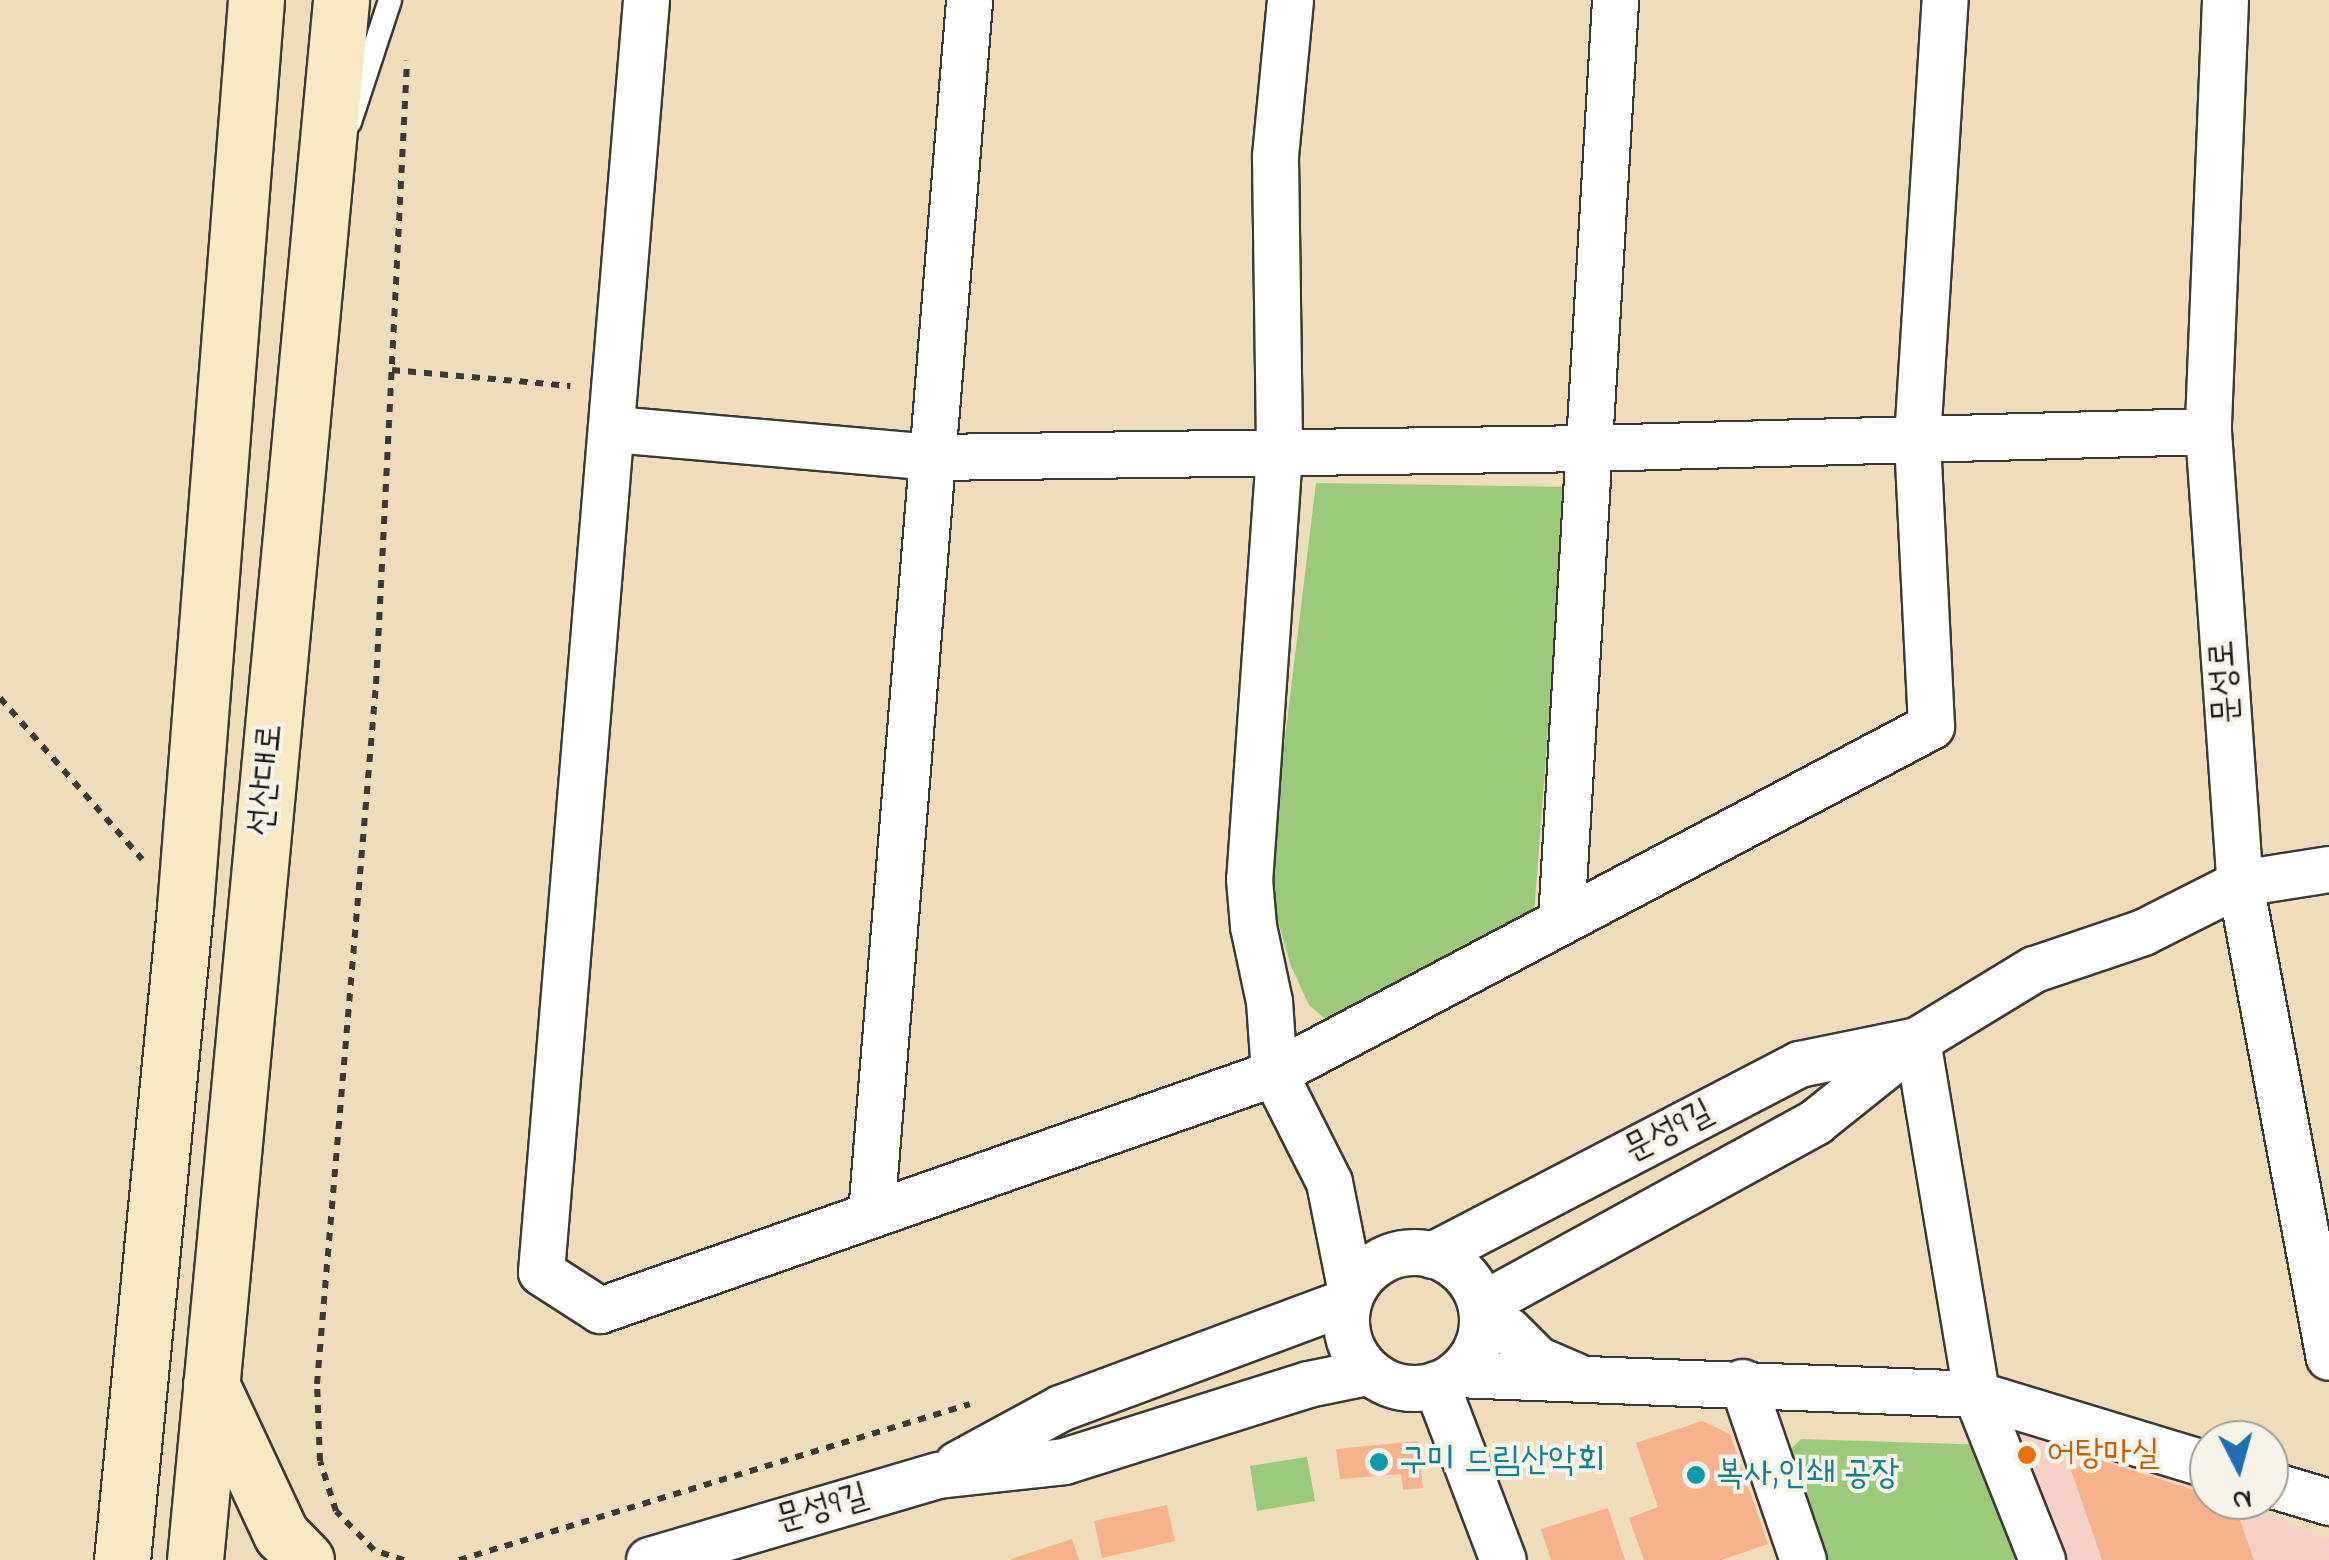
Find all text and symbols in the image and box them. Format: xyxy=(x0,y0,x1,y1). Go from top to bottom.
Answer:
street label: 문성로 xyxy=(2202,638,2250,726)
street label: 선산대로 xyxy=(241,722,293,838)
street label: 문성9길 xyxy=(1617,1092,1721,1172)
north arrow xyxy=(2189,1420,2289,1520)
place label: 어탕마실 xyxy=(2047,1434,2160,1476)
place label: 구미 드림산악회 xyxy=(1399,1441,1605,1483)
marker: 어탕마실 xyxy=(2016,1444,2038,1466)
marker: 구미 드림산악회 xyxy=(1368,1451,1390,1473)
place label: 복사,인쇄 공장 xyxy=(1716,1454,1900,1496)
marker: 복사,인쇄 공장 xyxy=(1685,1464,1707,1486)
street label: 문성9길 xyxy=(771,1476,873,1542)
text: N xyxy=(2230,1477,2254,1520)

